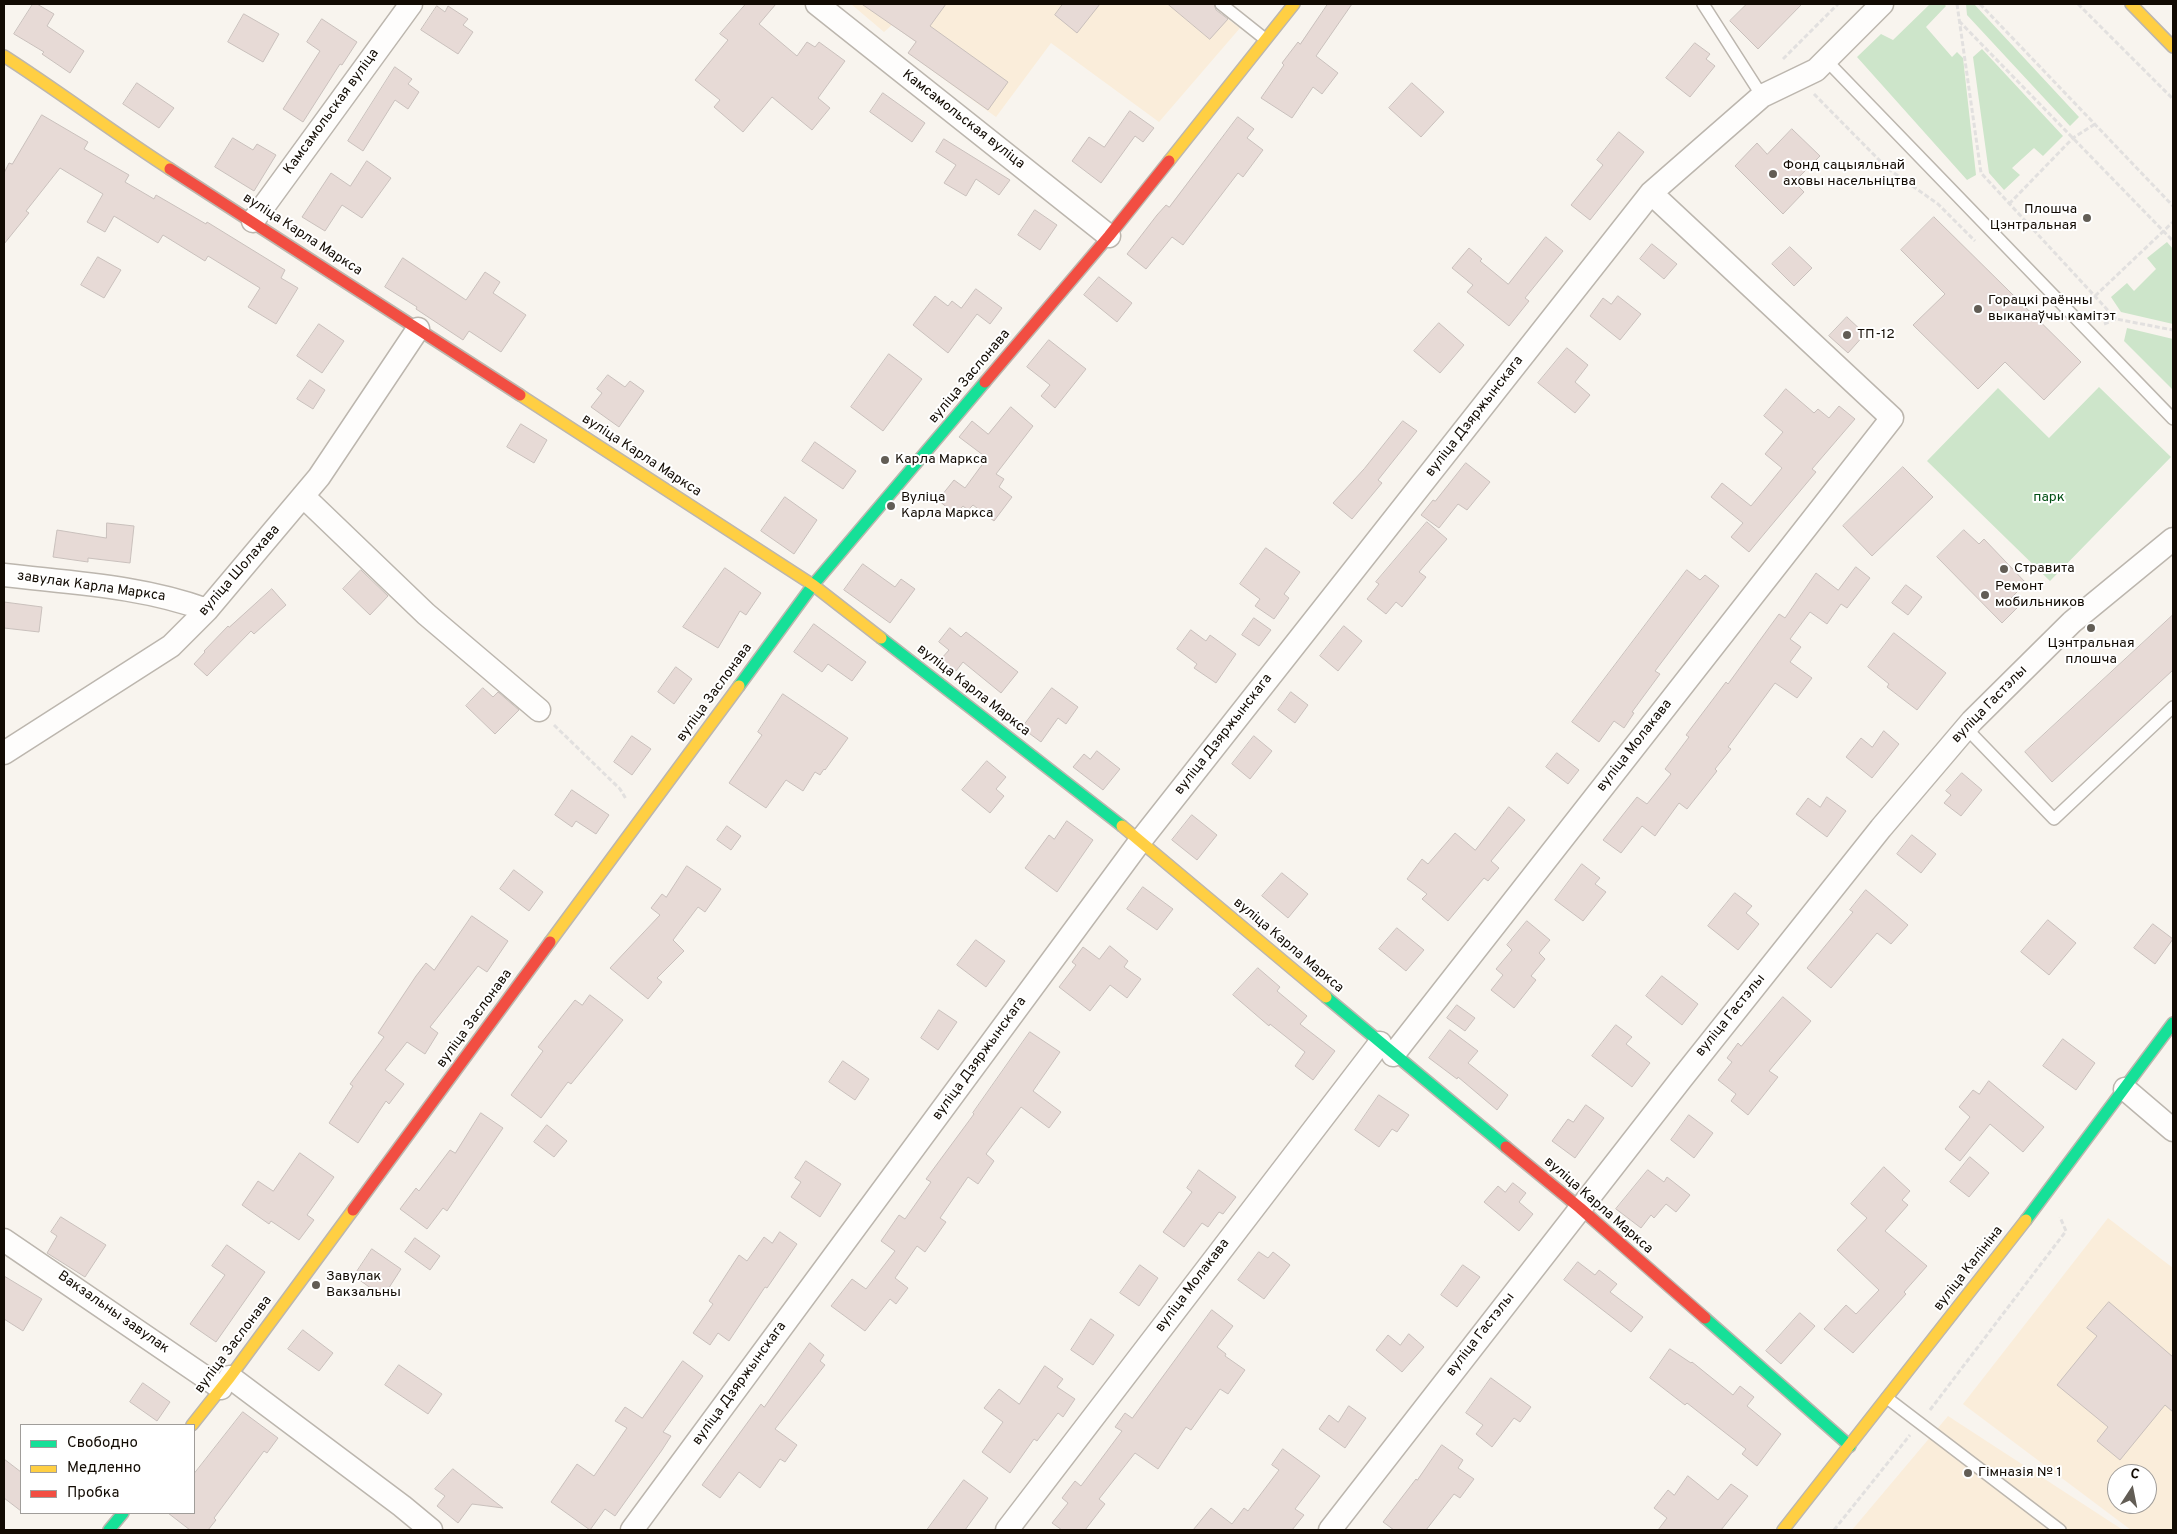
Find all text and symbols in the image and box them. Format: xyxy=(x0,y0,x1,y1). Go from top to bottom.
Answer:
street label: Камсамольская вуліца xyxy=(281,46,383,178)
street label: Камсамольская вуліца xyxy=(898,67,1028,173)
place label: Фонд сацыяльнай аховы насельніцтва xyxy=(1783,158,1916,190)
marker: Фонд сацыяльнай аховы насельніцтва xyxy=(1767,168,1779,180)
street label: вуліца Карла Маркса xyxy=(239,190,365,280)
place label: Плошча Цэнтральная xyxy=(1990,202,2077,234)
marker: Плошча Цэнтральная xyxy=(2081,212,2093,224)
place label: Горацкі раённы выканаўчы камітэт xyxy=(1988,293,2116,326)
marker: Горацкі раённы выканаўчы камітэт xyxy=(1972,303,1984,315)
street label: вуліца Заслонава xyxy=(926,327,1014,427)
place label: ТП-12 xyxy=(1857,327,1895,343)
marker: ТП-12 xyxy=(1841,329,1853,341)
street label: вуліца Дзяржынскага xyxy=(1423,353,1527,481)
street label: вуліца Карла Маркса xyxy=(578,411,704,501)
place label: Карла Маркса xyxy=(895,452,987,468)
marker: Карла Маркса xyxy=(879,454,891,466)
place label: Вуліца Карла Маркса xyxy=(901,490,993,522)
park label: парк xyxy=(2033,490,2065,506)
marker: Вуліца Карла Маркса xyxy=(885,500,897,512)
street label: вуліца Шолахава xyxy=(196,522,284,620)
place label: Стравита xyxy=(2014,561,2075,577)
marker: Стравита xyxy=(1998,563,2010,575)
street label: завулак Карла Маркса xyxy=(16,568,166,606)
place label: Ремонт мобильников xyxy=(1995,579,2085,612)
marker: Ремонт мобильников xyxy=(1979,589,1991,601)
marker: Цэнтральная плошча xyxy=(2085,622,2097,634)
place label: Цэнтральная плошча xyxy=(2047,636,2135,669)
street label: вуліца Заслонава xyxy=(674,640,756,746)
street label: вуліца Карла Маркса xyxy=(913,642,1033,740)
street label: вуліца Гастэлы xyxy=(1949,663,2031,747)
street label: вуліца Дзяржынскага xyxy=(1172,671,1276,799)
street label: вуліца Молакава xyxy=(1594,697,1676,795)
street label: вуліца Карла Маркса xyxy=(1229,895,1347,997)
street label: вуліца Заслонава xyxy=(434,966,516,1072)
street label: вуліца Гастэлы xyxy=(1693,971,1769,1061)
street label: вуліца Дзяржынскага xyxy=(929,994,1031,1124)
street label: вуліца Карла Маркса xyxy=(1540,1154,1656,1258)
street label: вуліца Калініна xyxy=(1931,1223,2007,1315)
street label: вуліца Молакава xyxy=(1152,1236,1234,1336)
street label: Вакзальны завулак xyxy=(54,1268,172,1358)
place label: Завулак Вакзальны xyxy=(326,1269,401,1302)
marker: Завулак Вакзальны xyxy=(310,1279,322,1291)
street label: вуліца Гастэлы xyxy=(1443,1290,1519,1380)
street label: вуліца Заслонава xyxy=(192,1293,276,1397)
street label: вуліца Дзяржынскага xyxy=(689,1319,791,1449)
legend xyxy=(20,1424,195,1514)
text: Свободно xyxy=(67,1434,138,1453)
text: Медленно xyxy=(67,1459,141,1478)
north arrow xyxy=(2107,1464,2157,1514)
place label: Гімназія № 1 xyxy=(1978,1465,2062,1481)
text: С xyxy=(2129,1466,2141,1484)
marker: Гімназія № 1 xyxy=(1962,1467,1974,1479)
text: Пробка xyxy=(67,1484,119,1503)

